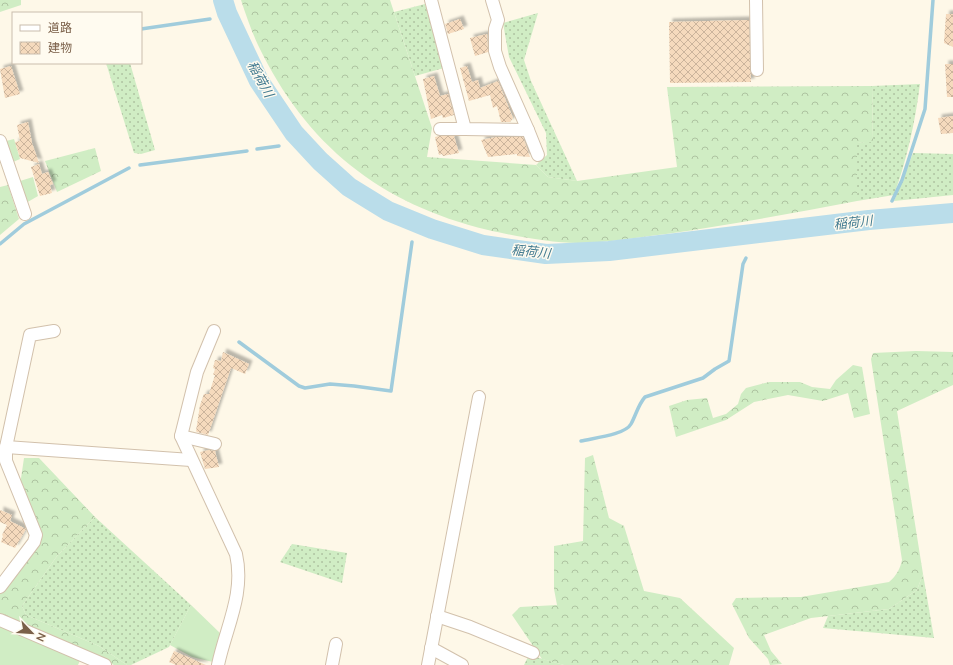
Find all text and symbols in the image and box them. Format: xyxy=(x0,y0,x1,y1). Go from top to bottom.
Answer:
legend xyxy=(12,12,142,64)
text: 道路 xyxy=(48,20,72,35)
text: 建物 xyxy=(48,40,72,55)
water label: 稲荷川 xyxy=(245,58,278,102)
water label: 稲荷川 xyxy=(833,212,875,232)
water label: 稲荷川 xyxy=(511,241,553,261)
north arrow xyxy=(12,613,52,653)
text: N xyxy=(33,631,49,644)

